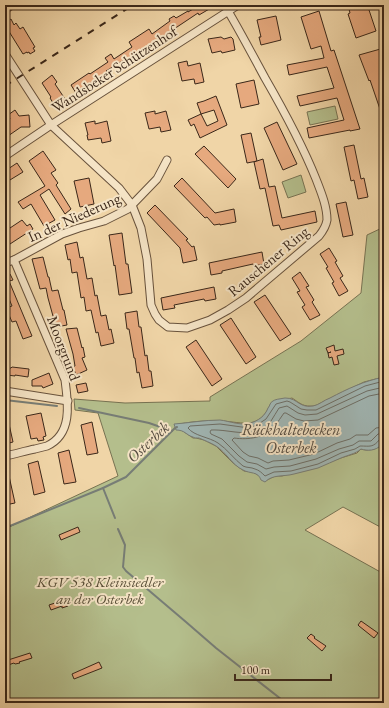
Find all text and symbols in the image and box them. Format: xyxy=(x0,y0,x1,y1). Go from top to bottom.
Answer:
street label: Wandsbeker Schützenhof xyxy=(48,20,182,117)
street label: In der Niederung xyxy=(25,188,124,246)
street label: Rauschener Ring xyxy=(224,221,313,300)
street label: Moorgrund xyxy=(43,313,85,384)
water label: Osterbek xyxy=(122,416,174,467)
water label: Rückhaltebecken Osterbek xyxy=(242,419,340,458)
park label: KGV 538 Kleinsiedler an der Osterbek xyxy=(36,572,165,608)
scale bar xyxy=(235,656,331,682)
text: 100 m xyxy=(241,662,271,678)

